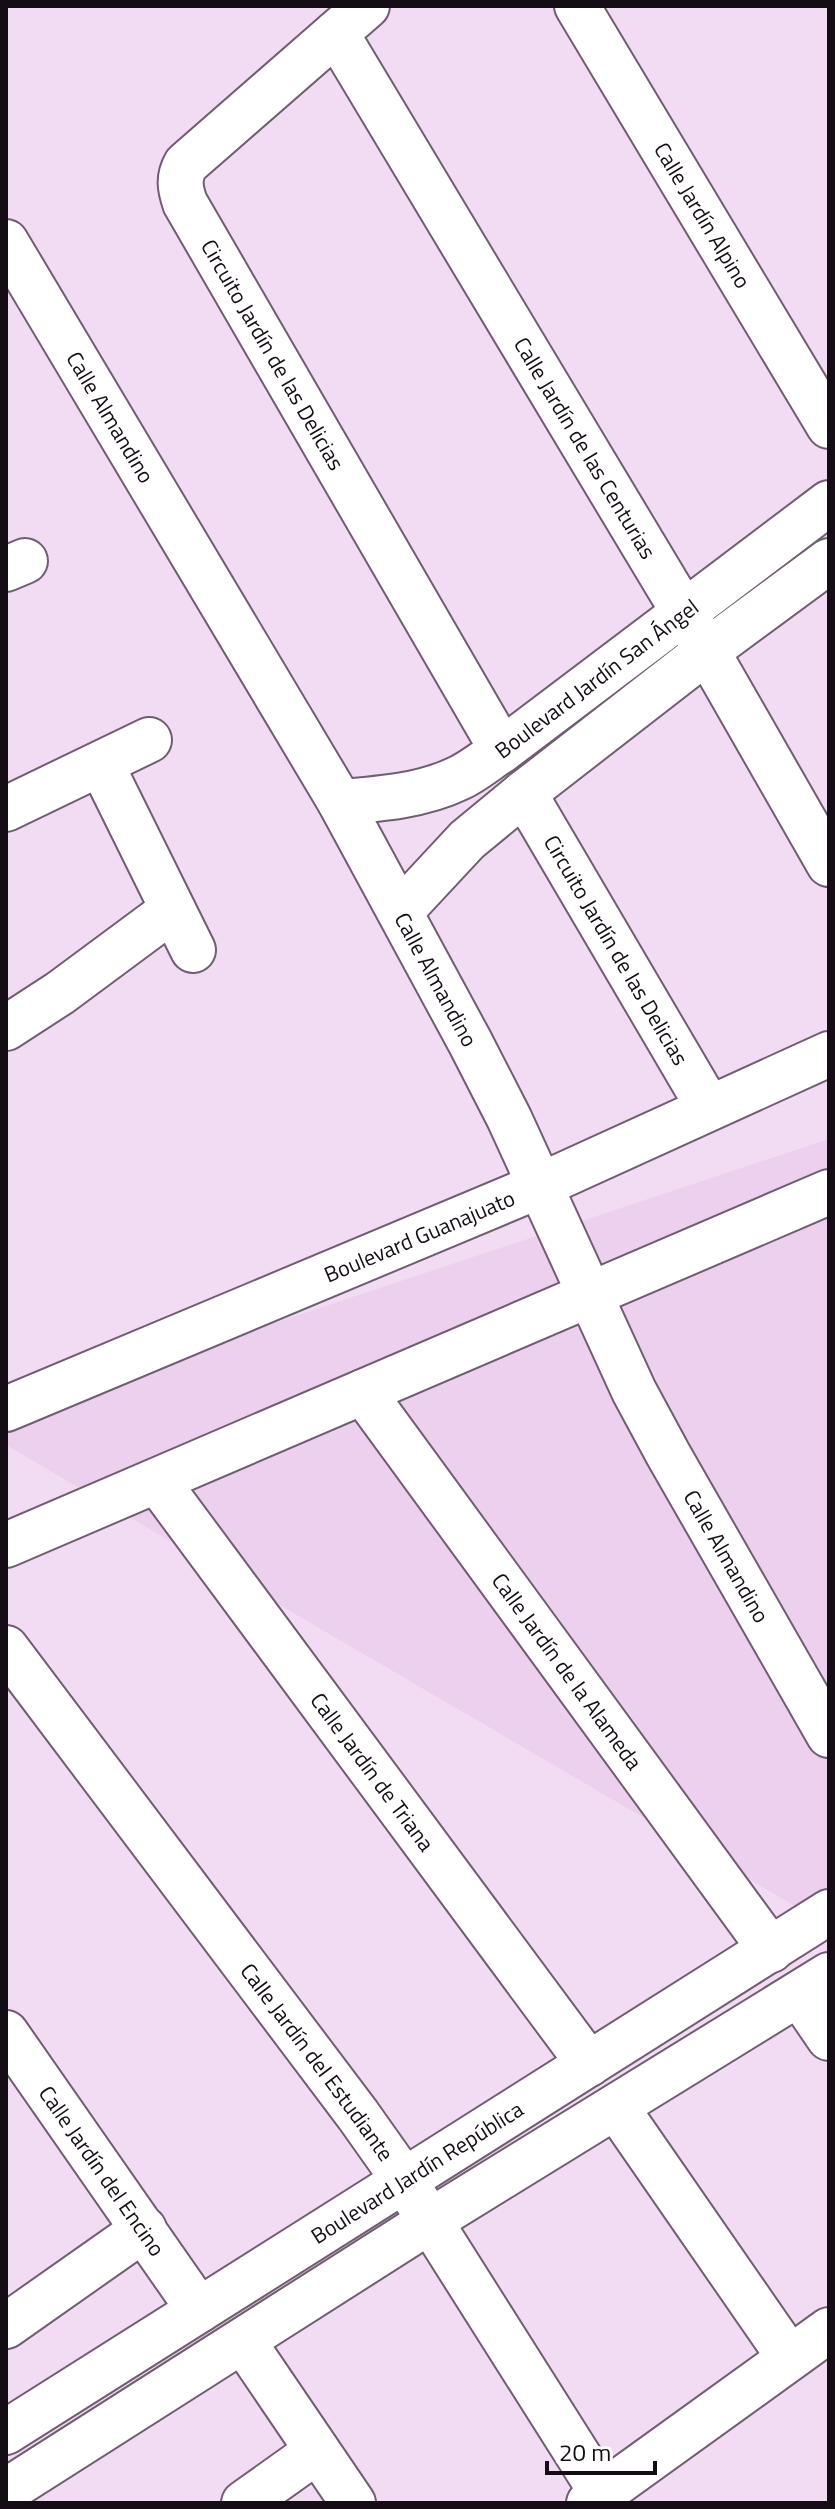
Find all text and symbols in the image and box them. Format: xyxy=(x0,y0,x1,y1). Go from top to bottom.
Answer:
street label: Calle Jardín Alpino xyxy=(645,136,760,295)
street label: Circuito Jardín de las Delicias xyxy=(192,233,353,477)
street label: Calle Jardín de las Centurias xyxy=(505,331,665,565)
street label: Calle Almandino xyxy=(58,345,163,490)
street label: Boulevard Jardín San Ángel xyxy=(487,590,706,767)
street label: Circuito Jardín de las Delicias xyxy=(535,828,697,1072)
street label: Calle Almandino xyxy=(386,906,487,1053)
street label: Boulevard Guanajuato xyxy=(319,1181,520,1291)
street label: Calle Almandino xyxy=(675,1483,778,1629)
street label: Calle Jardín de la Alameda xyxy=(484,1566,651,1777)
street label: Calle Jardín de Triana xyxy=(302,1685,443,1859)
street label: Calle Jardín del Estudiante xyxy=(232,1956,403,2168)
street label: Calle Jardín del Encino xyxy=(30,2078,174,2263)
street label: Boulevard Jardín República xyxy=(304,2092,530,2252)
scale bar xyxy=(547,2425,655,2475)
text: 20 m xyxy=(559,2434,611,2470)

